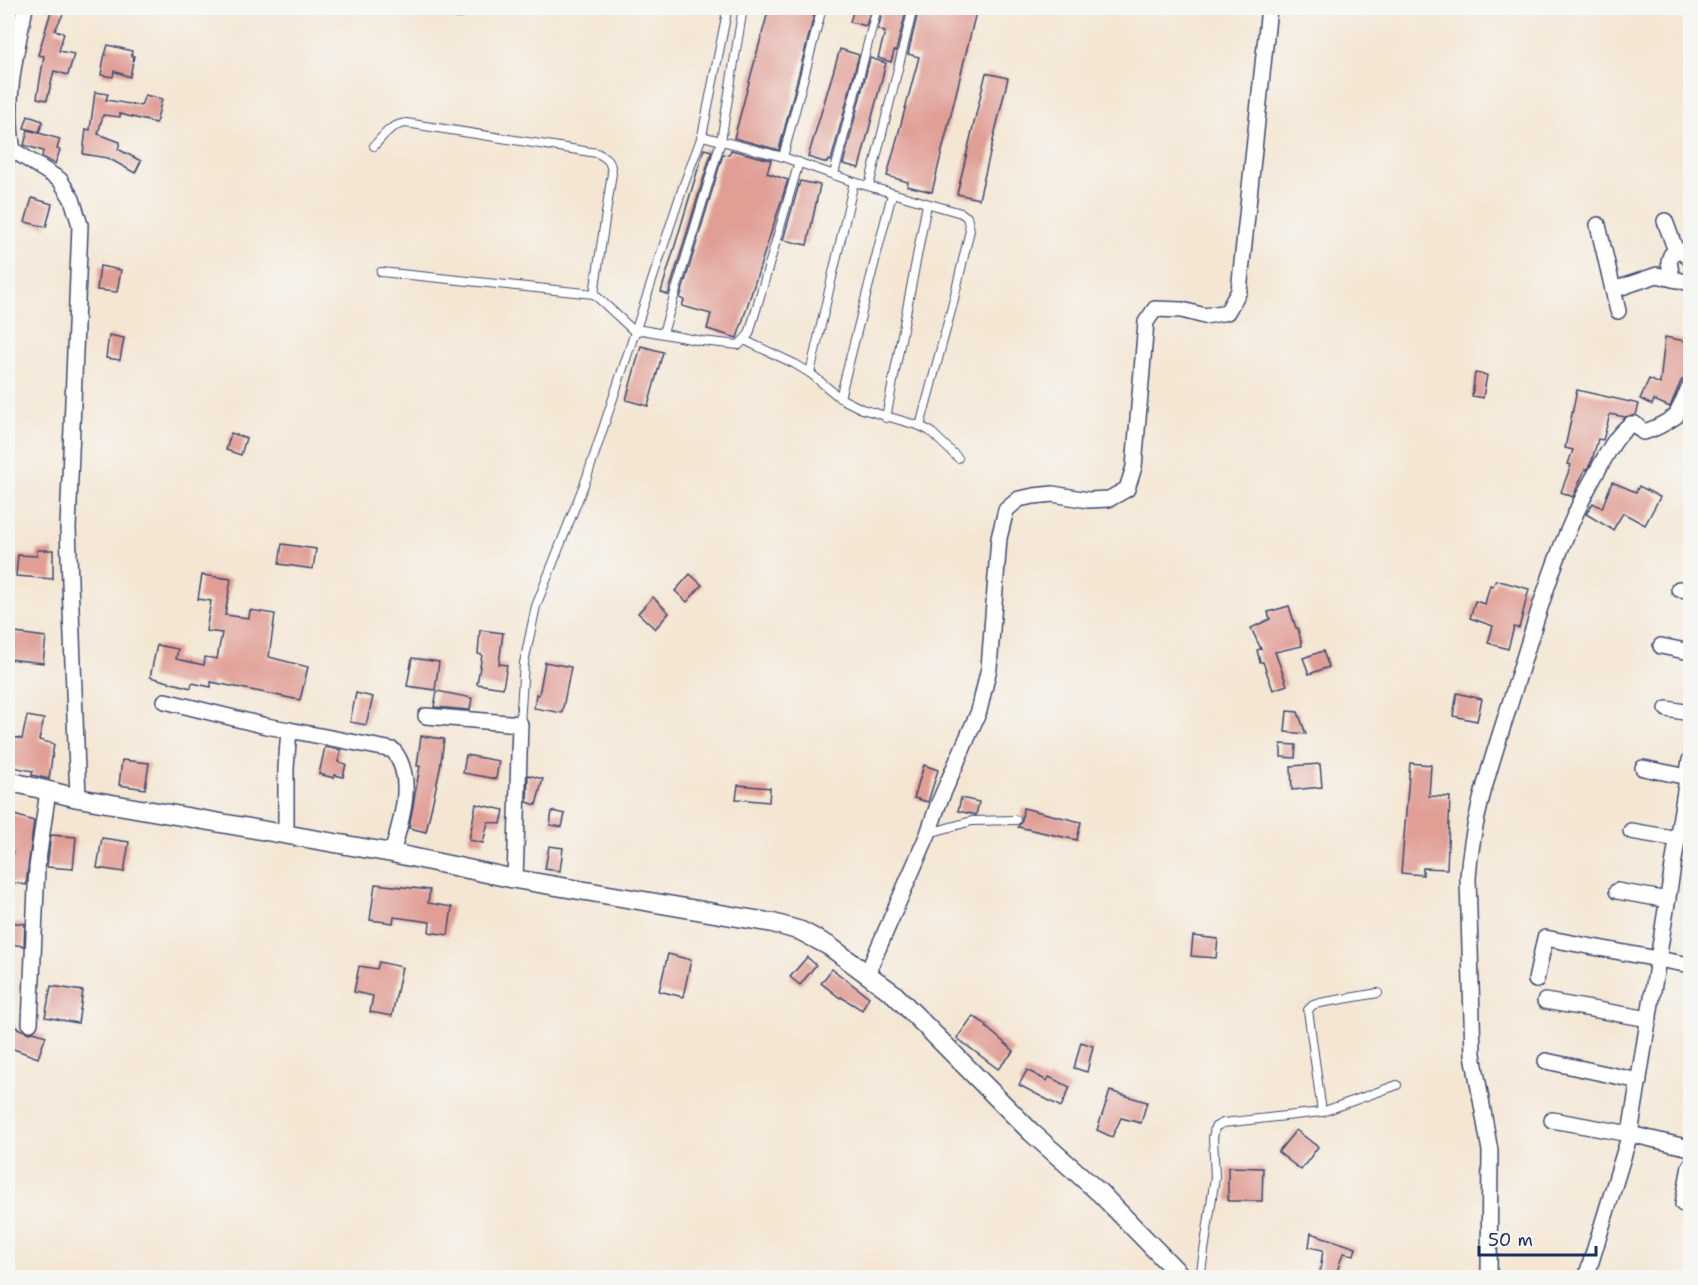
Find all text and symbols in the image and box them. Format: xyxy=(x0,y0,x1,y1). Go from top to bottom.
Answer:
scale bar xyxy=(1479,1219,1596,1257)
text: 50 m xyxy=(1488,1228,1533,1252)

